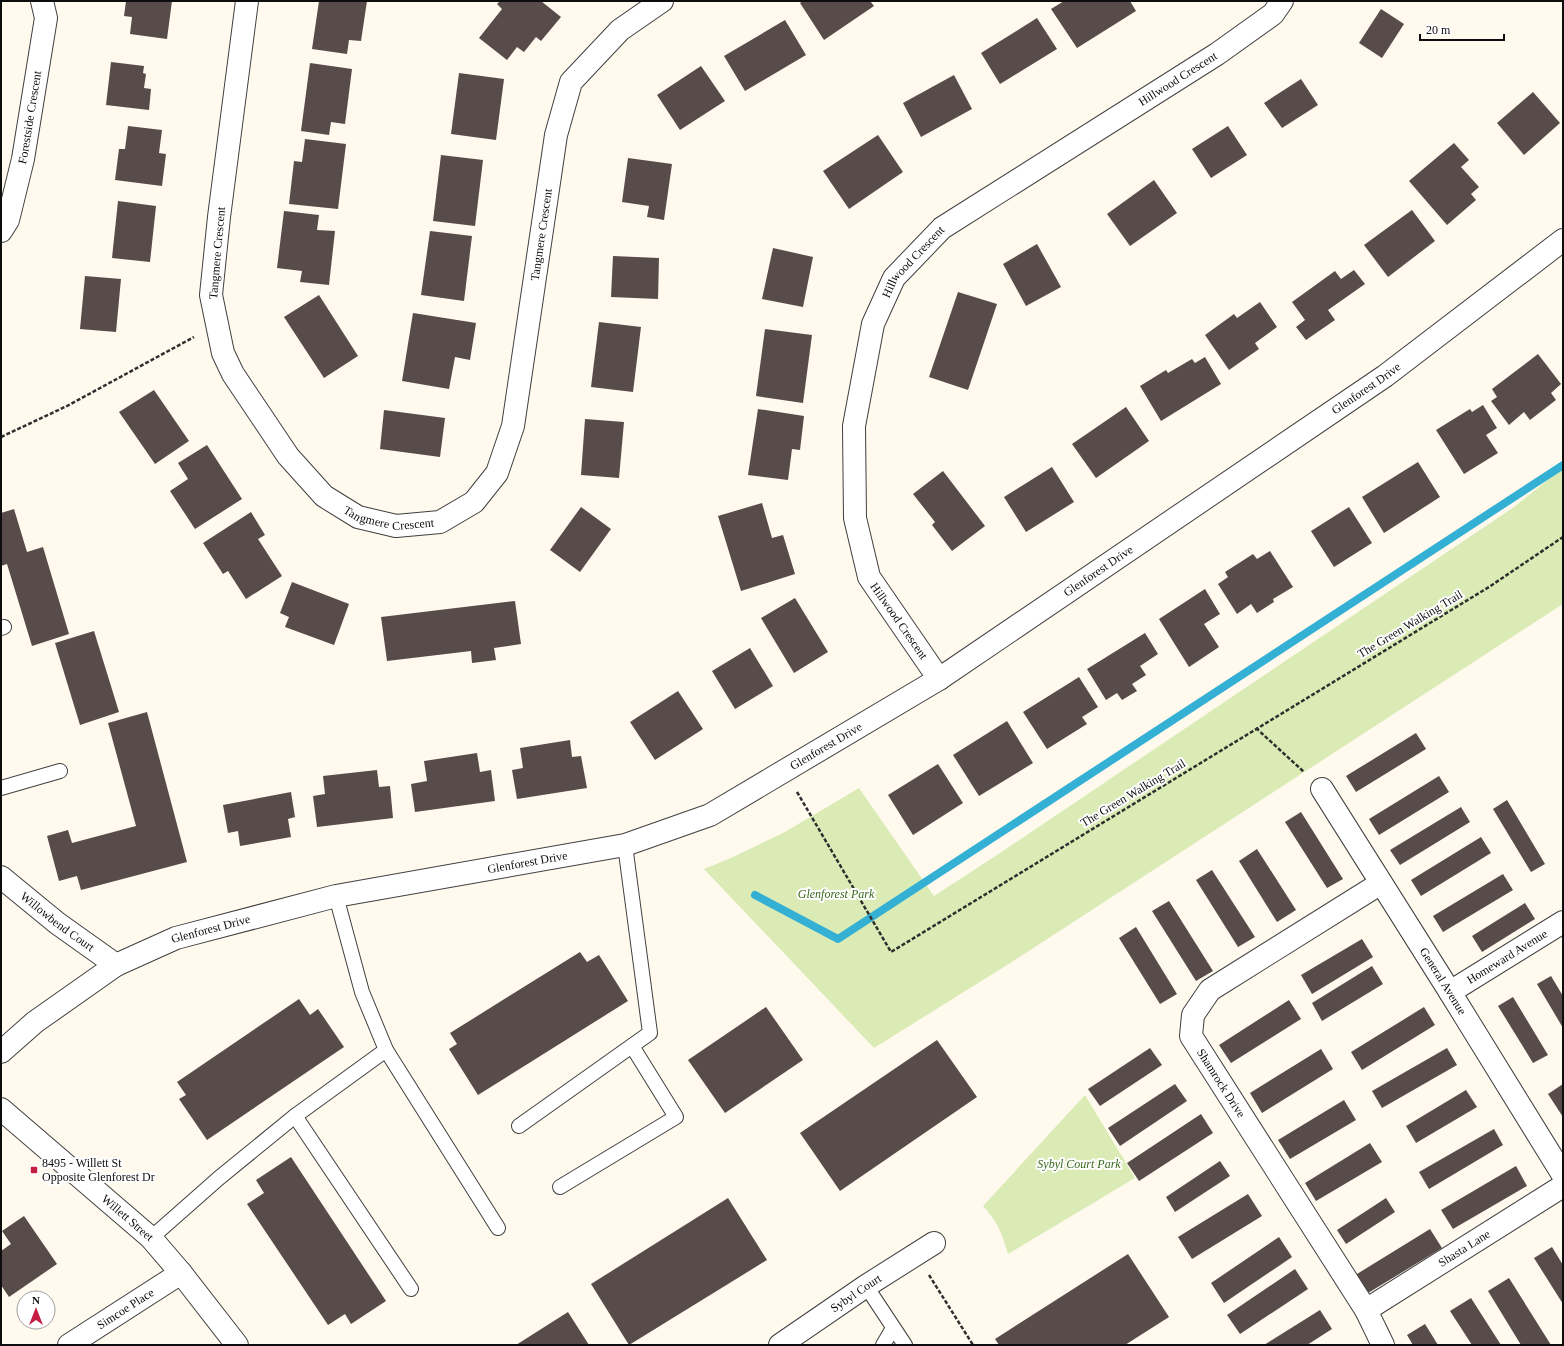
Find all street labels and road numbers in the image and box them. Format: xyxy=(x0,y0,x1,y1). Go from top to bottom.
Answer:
street label: Hillwood Crescent xyxy=(1136,48,1220,109)
street label: Forestside Crescent xyxy=(15,69,44,166)
street label: Tangmere Crescent xyxy=(528,187,555,282)
street label: Tangmere Crescent xyxy=(206,206,228,300)
street label: Hillwood Crescent xyxy=(879,223,948,300)
street label: Glenforest Drive xyxy=(1329,360,1403,417)
street label: Tangmere Crescent xyxy=(341,503,435,533)
street label: Glenforest Drive xyxy=(1061,542,1136,599)
street label: Hillwood Crescent xyxy=(867,580,931,663)
street label: The Green Walking Trail xyxy=(1355,587,1466,661)
street label: Glenforest Drive xyxy=(787,719,864,773)
street label: The Green Walking Trail xyxy=(1078,756,1189,830)
street label: Glenforest Drive xyxy=(486,848,569,876)
street label: Willowbend Court xyxy=(18,889,98,955)
street label: Glenforest Drive xyxy=(169,912,252,946)
street label: Homeward Avenue xyxy=(1464,927,1550,987)
street label: General Avenue xyxy=(1417,945,1469,1017)
street label: Shamrock Drive xyxy=(1194,1046,1248,1120)
street label: Willett Street xyxy=(99,1192,157,1244)
street label: Shasta Lane xyxy=(1436,1227,1493,1270)
street label: Sybyl Court xyxy=(828,1271,885,1315)
street label: Simcoe Place xyxy=(94,1285,157,1332)

